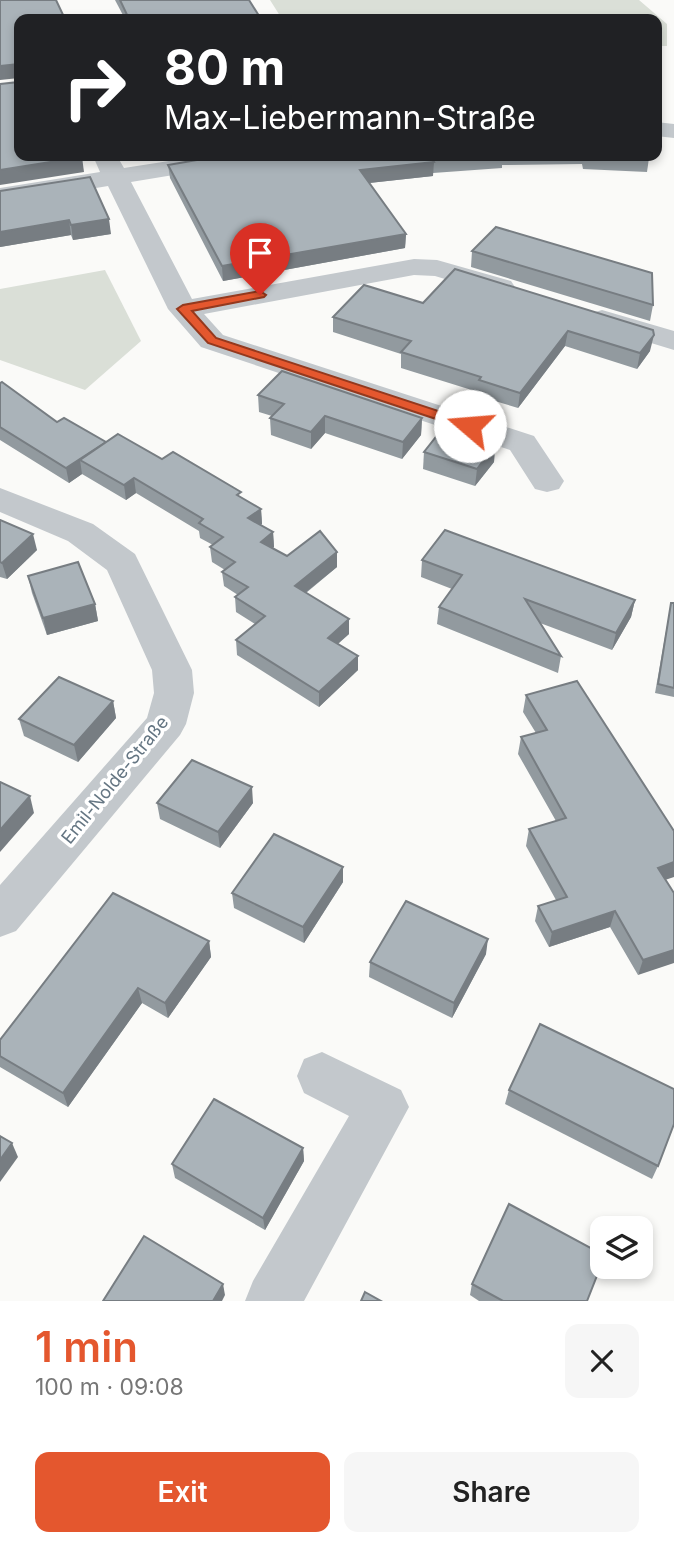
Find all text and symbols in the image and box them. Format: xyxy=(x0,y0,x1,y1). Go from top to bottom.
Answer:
text: 80 m xyxy=(164,38,285,97)
icon: right xyxy=(49,42,140,133)
text: Max-Liebermann-Straße xyxy=(164,98,536,137)
pin xyxy=(230,223,290,295)
icon: arrive xyxy=(241,234,279,272)
position arrow xyxy=(433,389,507,463)
street label: Emil-Nolde-Straße xyxy=(57,712,172,848)
map controls xyxy=(590,1216,653,1279)
button: layers xyxy=(590,1216,653,1279)
text: 1 min xyxy=(35,1321,138,1372)
button: close xyxy=(565,1324,639,1398)
text: 100 m · 09:08 xyxy=(35,1373,184,1401)
button: Exit xyxy=(35,1452,330,1532)
button: Share xyxy=(344,1452,639,1532)

